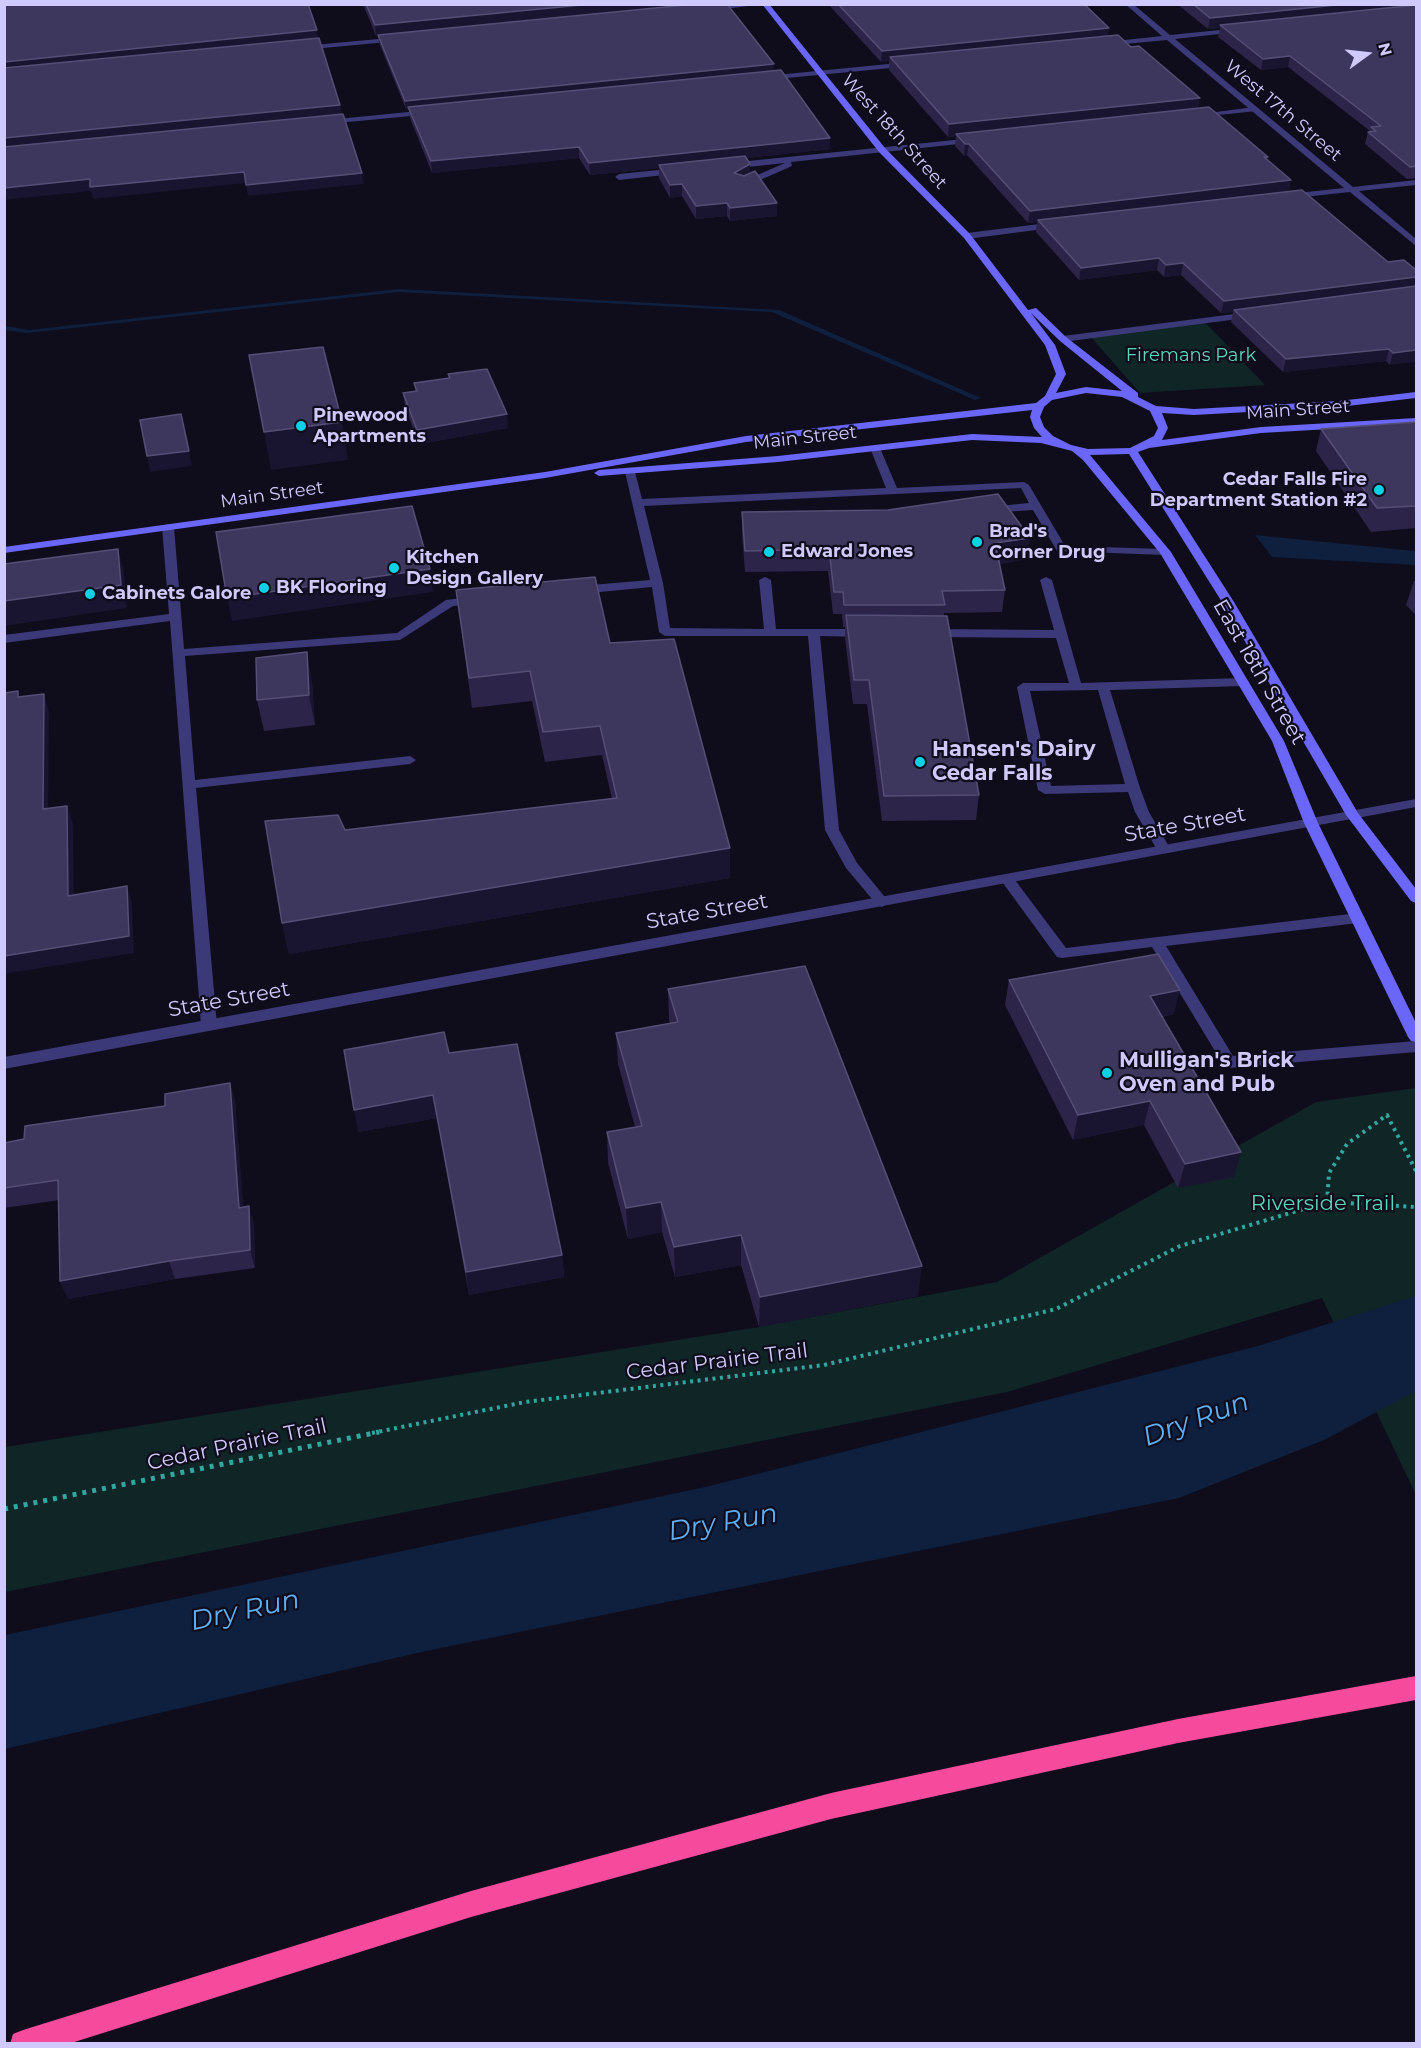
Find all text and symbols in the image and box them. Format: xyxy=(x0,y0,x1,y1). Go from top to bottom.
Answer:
north arrow xyxy=(1337,24,1397,84)
text: N xyxy=(1374,41,1396,58)
street label: West 17th Street xyxy=(1220,56,1346,166)
street label: West 18th Street xyxy=(837,70,951,194)
park label: Firemans Park xyxy=(1126,345,1256,367)
street label: Main Street xyxy=(1245,396,1351,424)
place label: Pinewood Apartments xyxy=(313,405,426,448)
marker: Pinewood Apartments xyxy=(294,419,308,433)
street label: Main Street xyxy=(752,422,858,454)
place label: Cedar Falls Fire Department Station #2 xyxy=(1150,469,1367,512)
street label: Main Street xyxy=(219,477,325,513)
marker: Cedar Falls Fire Department Station #2 xyxy=(1372,483,1386,497)
place label: Brad's Corner Drug xyxy=(989,521,1105,564)
marker: Brad's Corner Drug xyxy=(970,535,984,549)
place label: Edward Jones xyxy=(781,541,913,563)
marker: Edward Jones xyxy=(762,545,776,559)
place label: Kitchen Design Gallery xyxy=(406,547,543,590)
marker: Kitchen Design Gallery xyxy=(387,561,401,575)
place label: BK Flooring xyxy=(276,577,387,599)
marker: BK Flooring xyxy=(257,581,271,595)
place label: Cabinets Galore xyxy=(102,583,251,605)
marker: Cabinets Galore xyxy=(83,587,97,601)
street label: East 18th Street xyxy=(1207,595,1311,749)
place label: Hansen's Dairy Cedar Falls xyxy=(932,737,1096,787)
marker: Hansen's Dairy Cedar Falls xyxy=(913,755,927,769)
street label: State Street xyxy=(1122,802,1248,848)
street label: State Street xyxy=(644,889,770,935)
street label: State Street xyxy=(166,977,292,1023)
place label: Mulligan's Brick Oven and Pub xyxy=(1119,1048,1294,1098)
marker: Mulligan's Brick Oven and Pub xyxy=(1100,1066,1114,1080)
park label: Riverside Trail xyxy=(1251,1191,1395,1217)
street label: Cedar Prairie Trail xyxy=(625,1338,809,1386)
water label: Dry Run xyxy=(1139,1386,1253,1454)
street label: Cedar Prairie Trail xyxy=(145,1414,329,1476)
water label: Dry Run xyxy=(666,1497,780,1549)
water label: Dry Run xyxy=(188,1584,302,1638)

